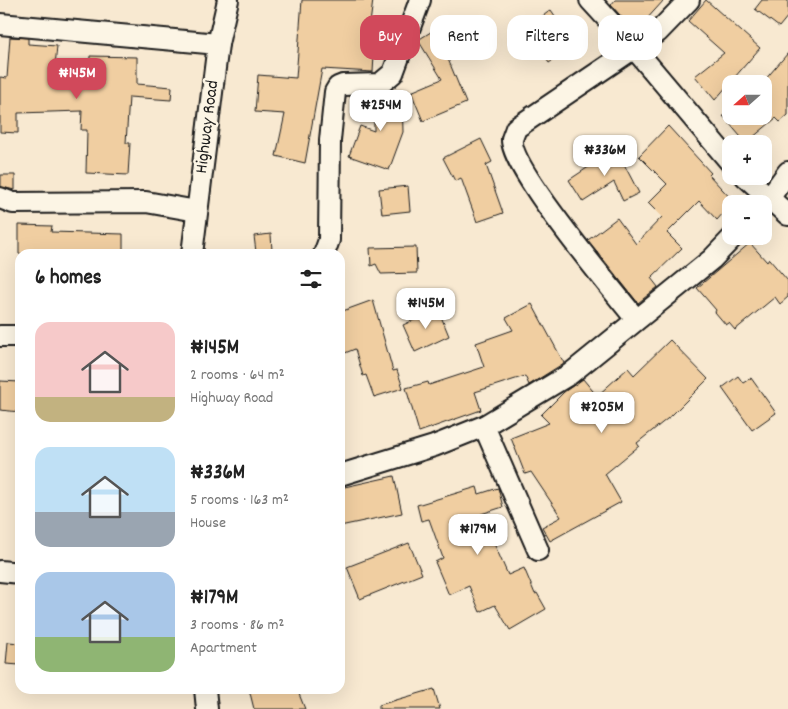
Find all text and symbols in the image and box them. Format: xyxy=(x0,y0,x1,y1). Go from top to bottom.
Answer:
chip: Buy xyxy=(360,15,420,60)
chip: Rent xyxy=(430,15,497,60)
chip: Filters xyxy=(507,15,588,60)
chip: New xyxy=(598,15,662,60)
pin: ₦145M xyxy=(42,58,112,100)
text: ₦145M xyxy=(58,62,96,85)
north arrow xyxy=(722,75,772,125)
map controls xyxy=(722,75,772,245)
street label: Highway Road xyxy=(190,79,226,175)
pin: ₦254M xyxy=(346,90,416,132)
text: ₦254M xyxy=(361,94,401,117)
pin: ₦336M xyxy=(570,134,640,177)
button: + xyxy=(722,135,772,185)
text: ₦336M xyxy=(584,139,626,162)
button: − xyxy=(722,195,772,245)
text: 6 homes xyxy=(35,264,102,294)
icon: filters xyxy=(297,265,325,293)
pin: ₦145M xyxy=(391,288,461,330)
text: ₦145M xyxy=(407,292,445,315)
text: ₦145M xyxy=(190,334,239,364)
icon: home xyxy=(75,342,135,402)
text: 2 rooms · 64 m² xyxy=(190,364,285,387)
text: Highway Road xyxy=(190,387,273,410)
pin: ₦205M xyxy=(567,392,637,434)
text: ₦205M xyxy=(580,396,624,419)
text: ₦336M xyxy=(190,459,245,489)
icon: home xyxy=(75,467,135,527)
text: 5 rooms · 163 m² xyxy=(190,489,289,512)
text: House xyxy=(190,512,226,535)
pin: ₦179M xyxy=(443,514,513,556)
text: ₦179M xyxy=(460,518,496,541)
text: ₦179M xyxy=(190,584,238,614)
icon: home xyxy=(75,592,135,652)
text: 3 rooms · 86 m² xyxy=(190,614,284,637)
text: Apartment xyxy=(190,637,257,660)

